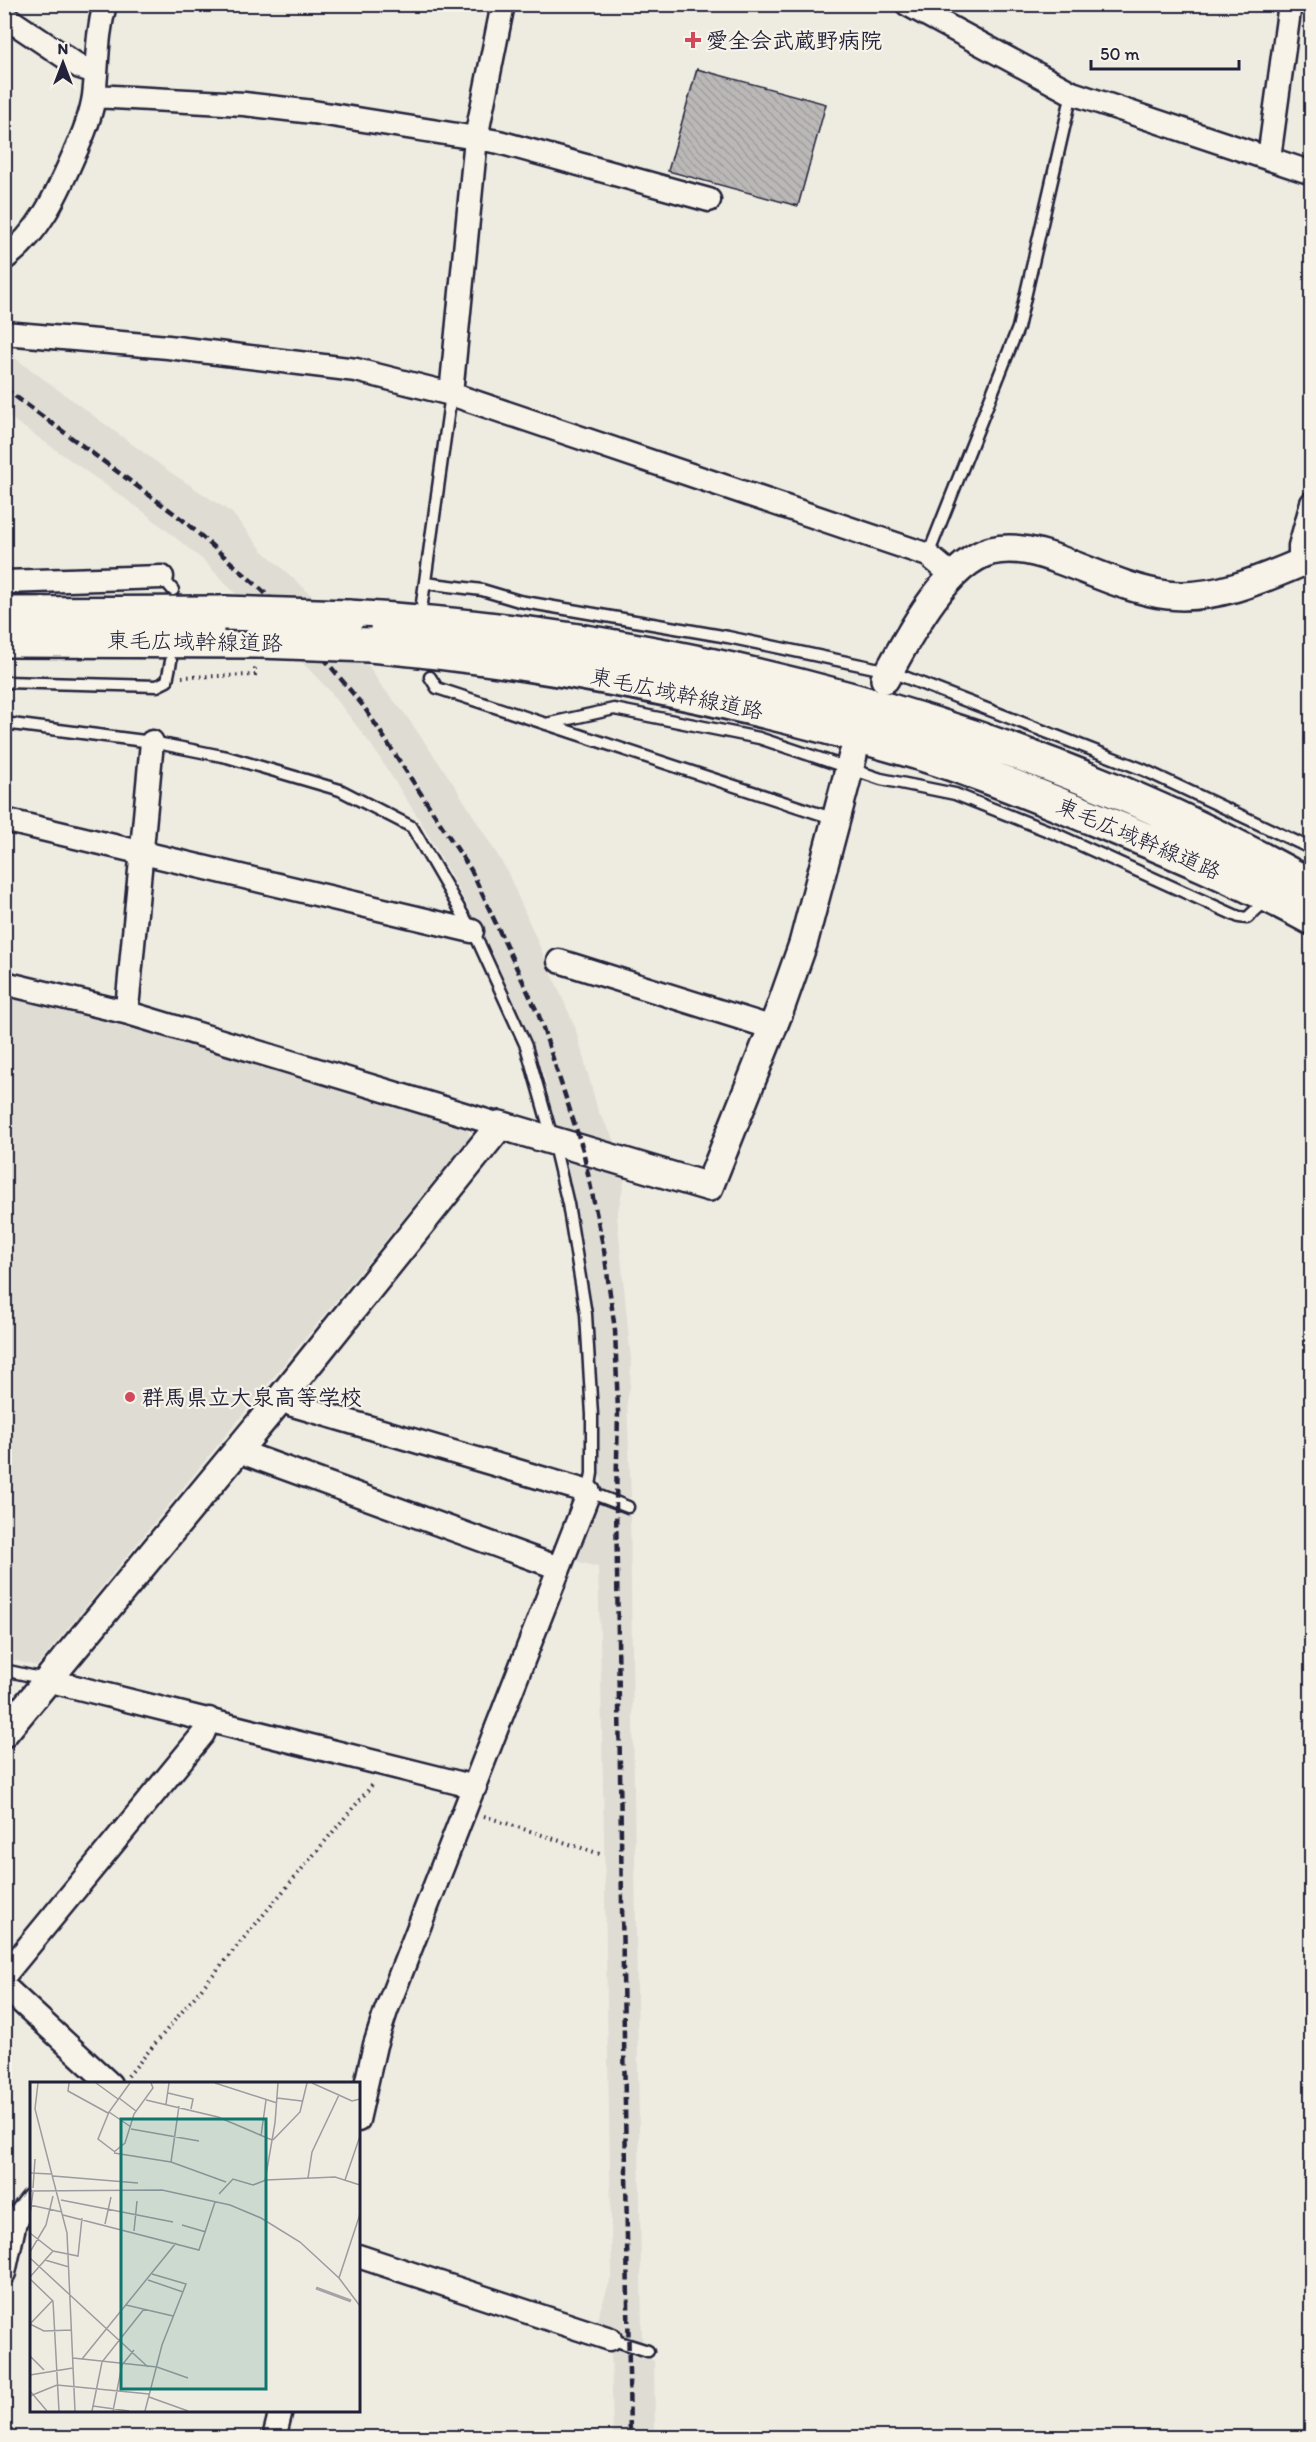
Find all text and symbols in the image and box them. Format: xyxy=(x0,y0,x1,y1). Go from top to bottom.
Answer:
place label: 愛全会武蔵野病院 xyxy=(706,27,882,54)
marker: 愛全会武蔵野病院 xyxy=(684,31,702,49)
north arrow xyxy=(33,33,93,93)
scale bar xyxy=(1091,33,1240,71)
text: N xyxy=(58,39,68,58)
text: 50 m xyxy=(1100,43,1140,65)
street label: 東毛広域幹線道路 xyxy=(107,626,283,657)
street label: 東毛広域幹線道路 xyxy=(588,662,766,725)
street label: 東毛広域幹線道路 xyxy=(1053,792,1225,885)
place label: 群馬県立大泉高等学校 xyxy=(142,1384,362,1411)
marker: 群馬県立大泉高等学校 xyxy=(123,1390,137,1404)
inset map xyxy=(30,2082,360,2412)

